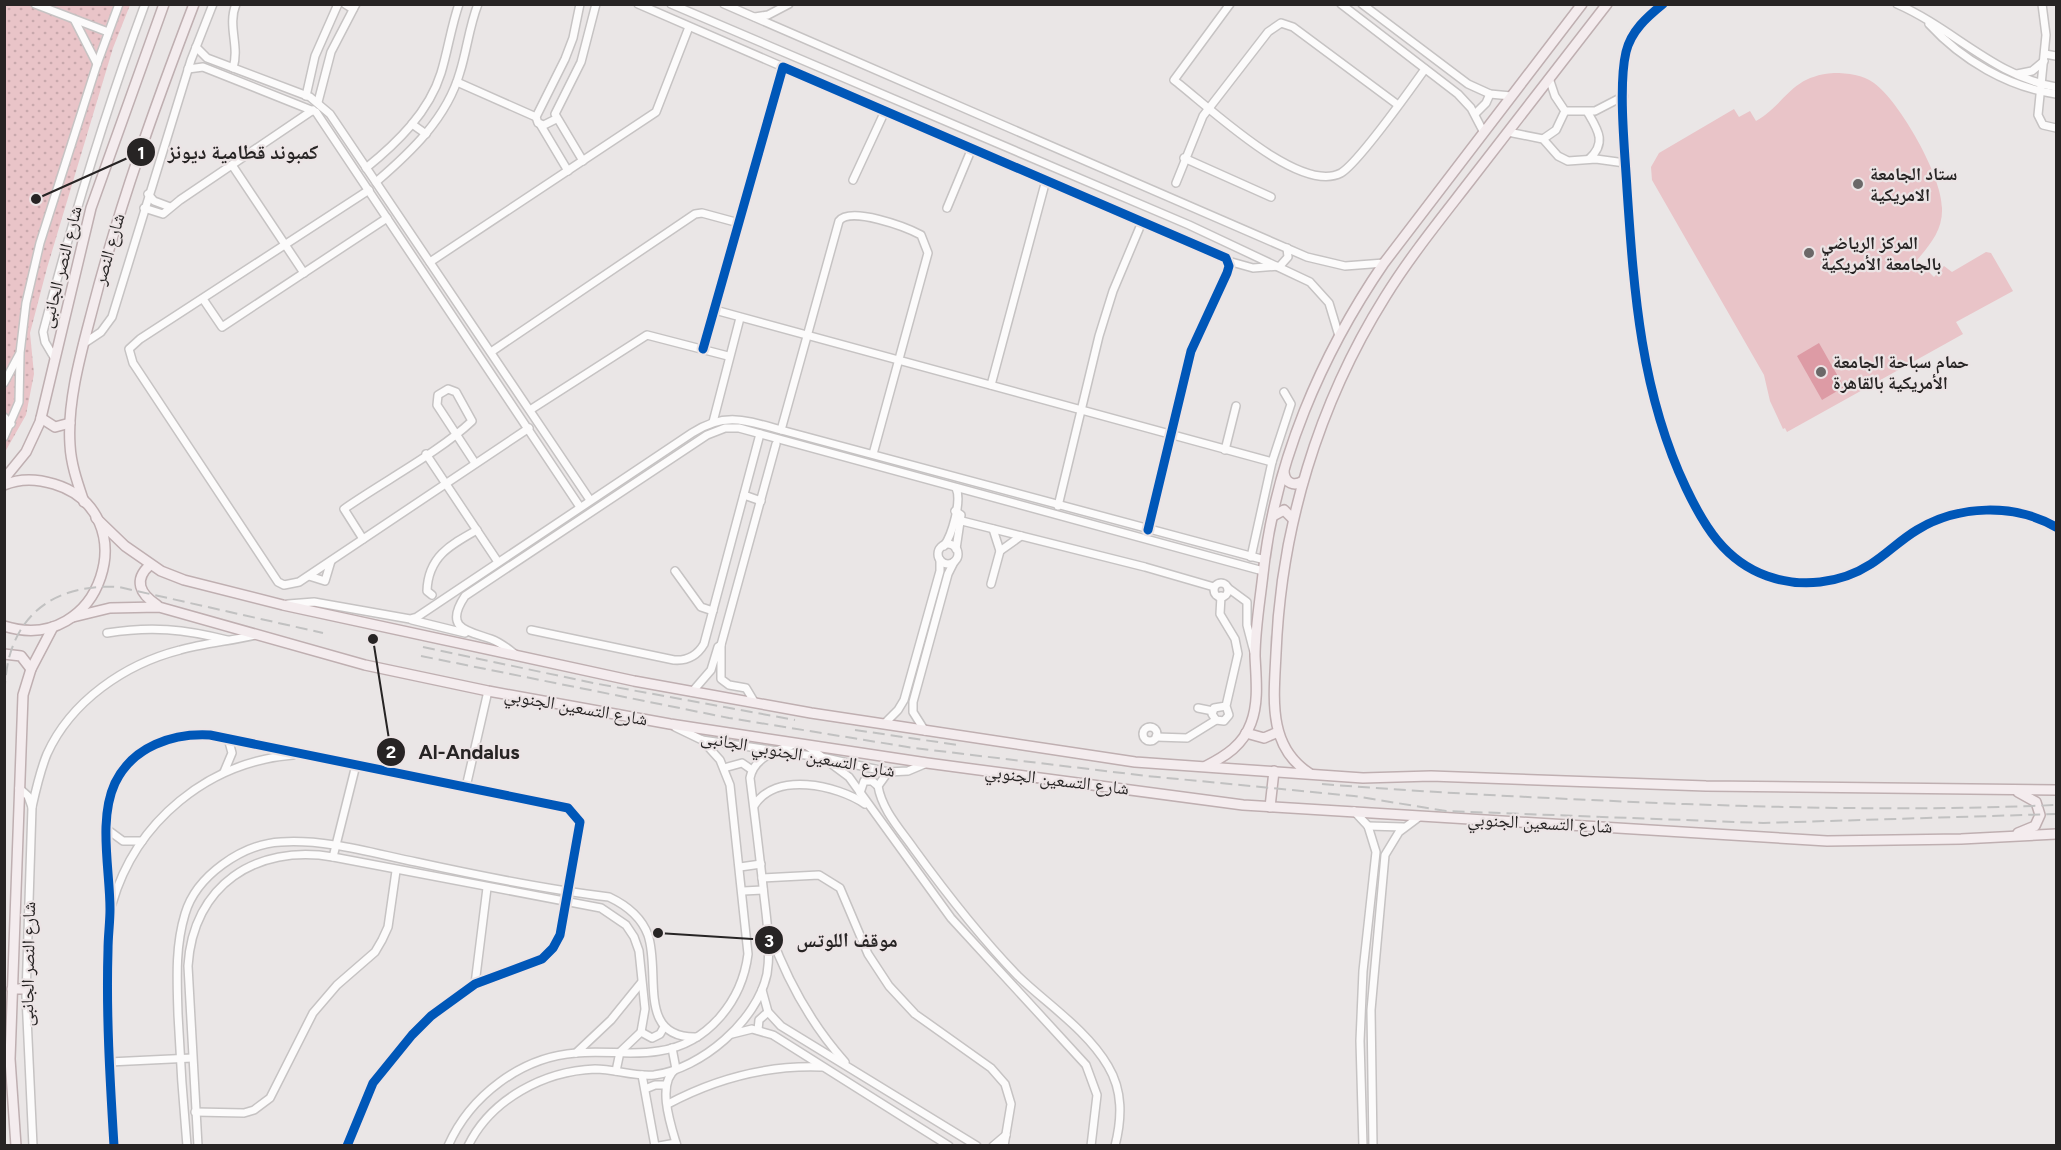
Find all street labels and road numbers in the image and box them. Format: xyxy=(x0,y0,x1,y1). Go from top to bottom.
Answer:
street label: شارع النصر الجانبى xyxy=(35,204,87,330)
street label: شارع النصر xyxy=(88,211,130,288)
street label: شارع التسعين الجنوبي xyxy=(502,684,649,734)
street label: شارع التسعين الجنوبي الجانبى xyxy=(699,726,897,785)
street label: شارع التسعين الجنوبي xyxy=(983,760,1130,803)
street label: شارع التسعين الجنوبي xyxy=(1467,808,1613,841)
street label: شارع النصر الجانبى xyxy=(16,901,40,1027)

